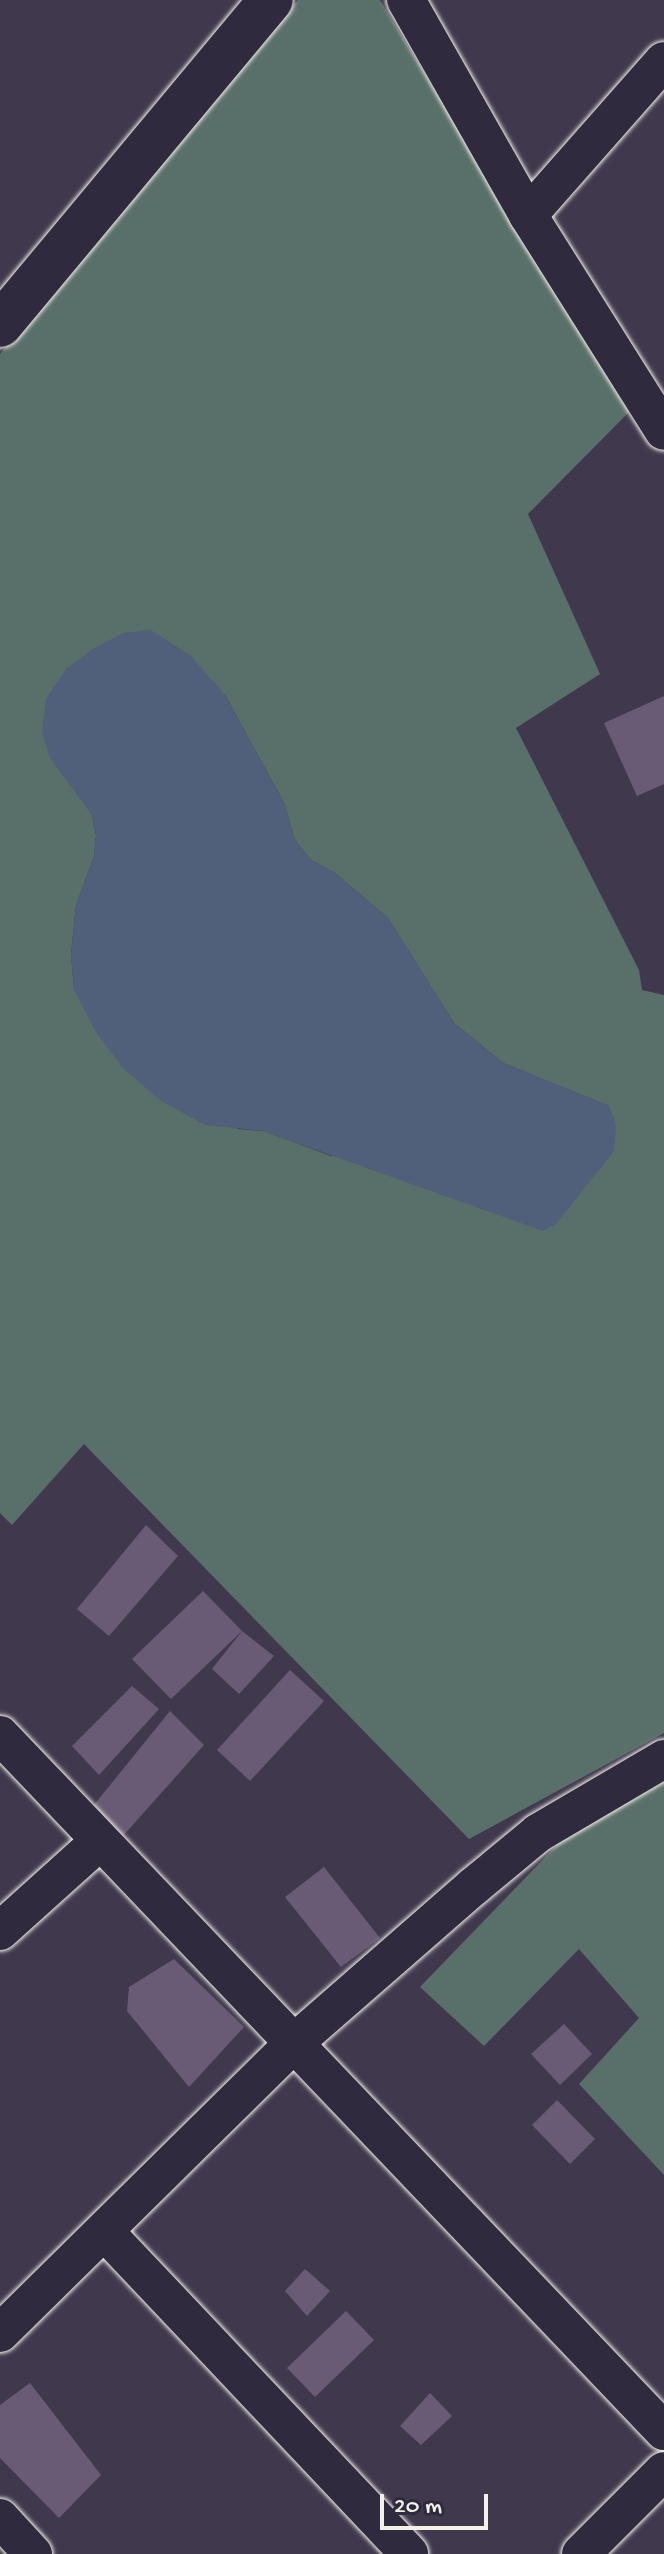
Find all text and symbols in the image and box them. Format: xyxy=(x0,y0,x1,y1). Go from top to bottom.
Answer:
scale bar xyxy=(384,2478,492,2528)
text: 20 m xyxy=(394,2493,442,2522)

